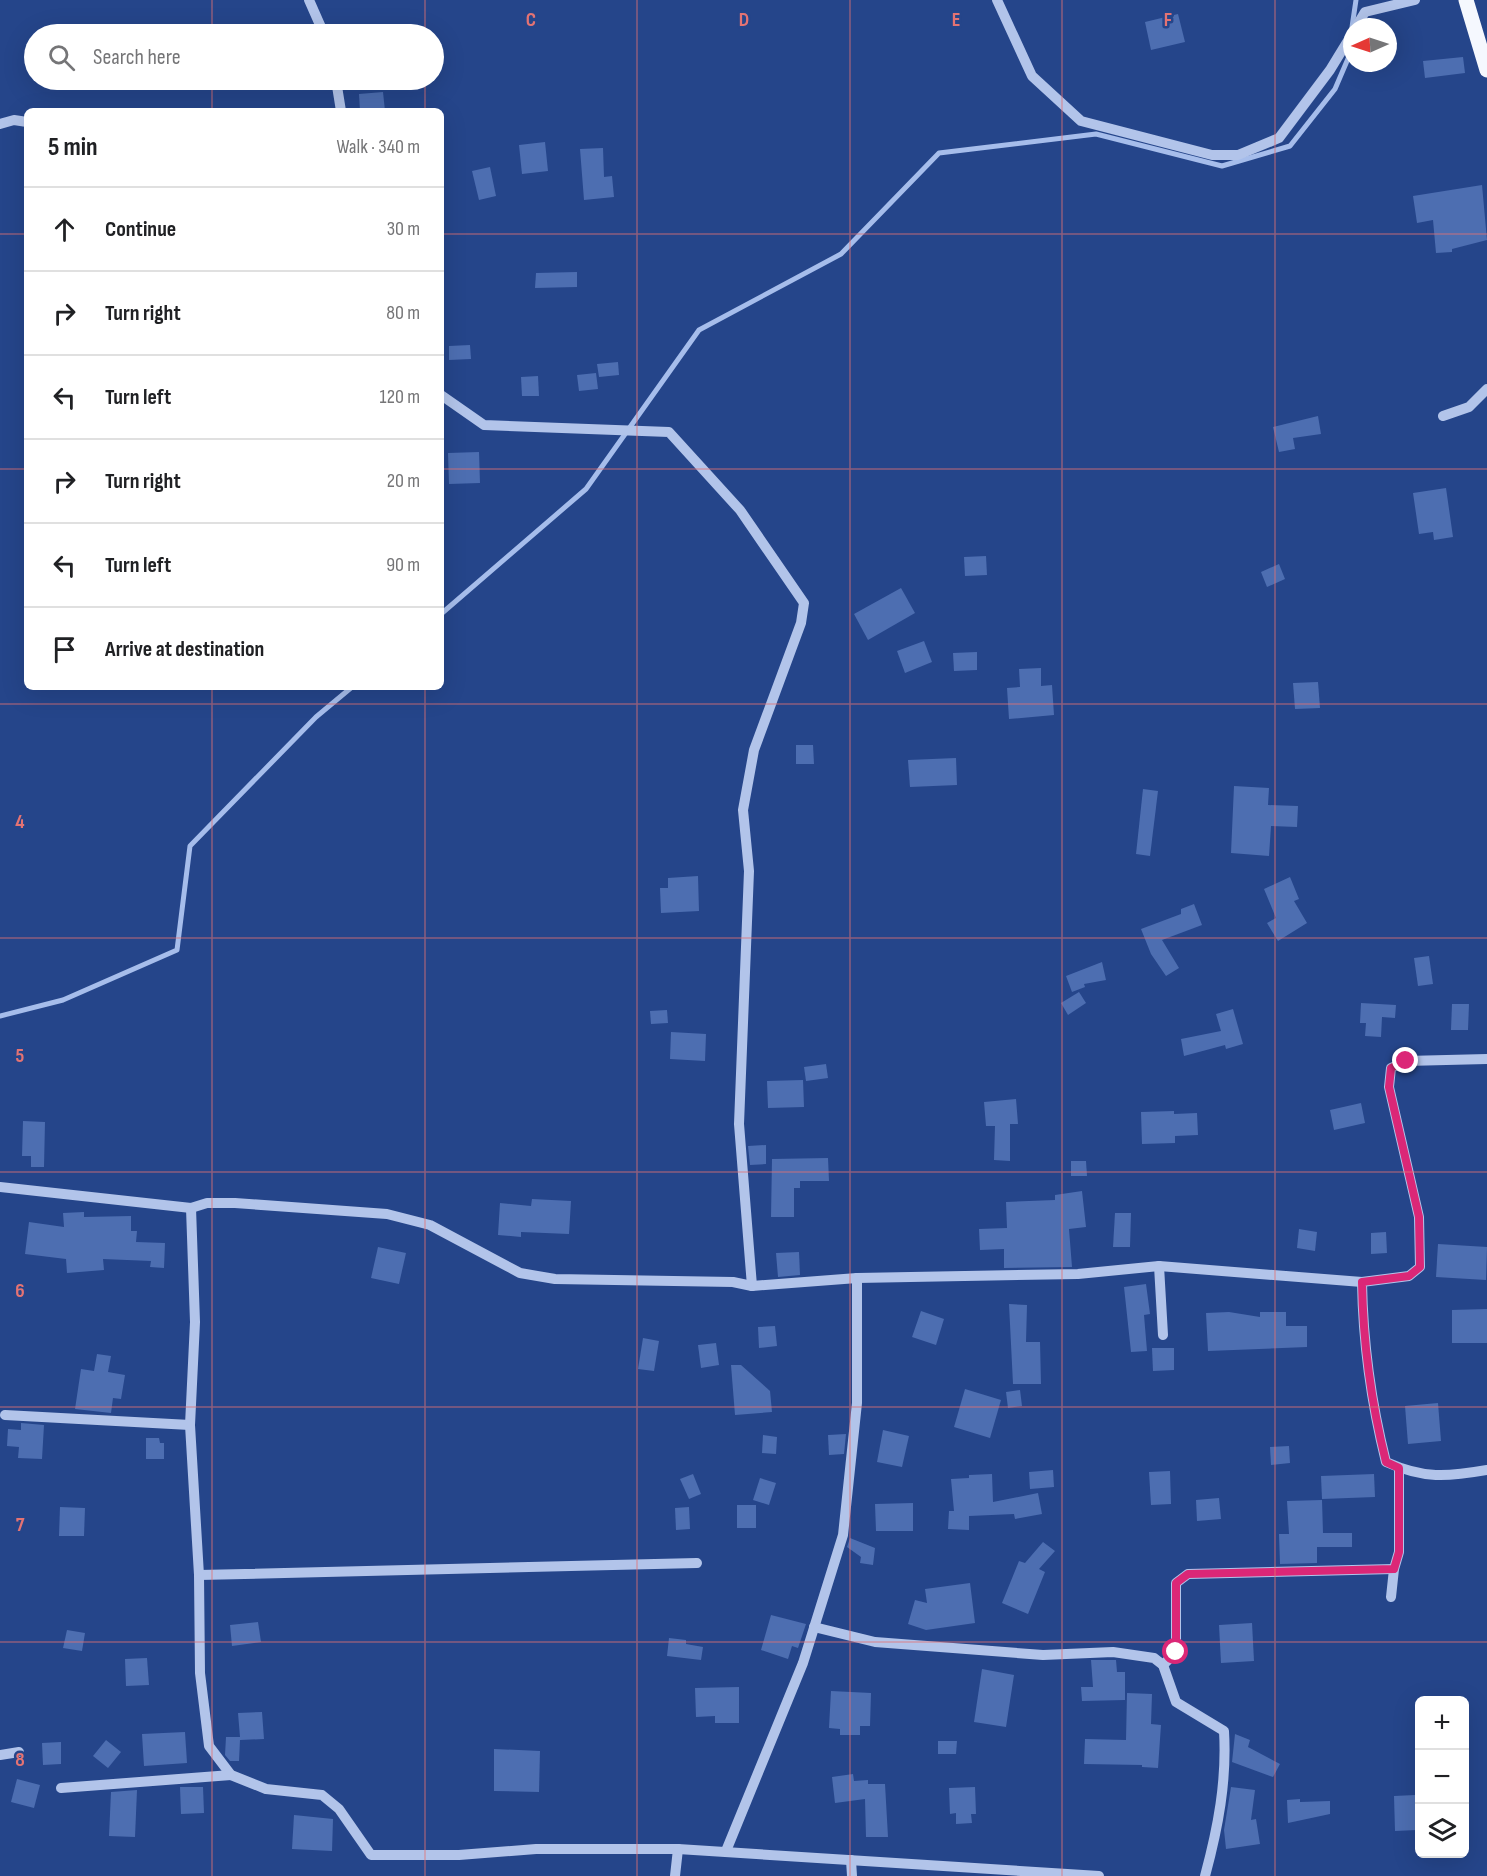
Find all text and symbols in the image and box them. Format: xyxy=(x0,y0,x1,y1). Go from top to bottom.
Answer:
text: C xyxy=(526,8,536,32)
text: D xyxy=(739,8,749,32)
text: E xyxy=(952,8,960,32)
text: F xyxy=(1164,8,1172,32)
north arrow xyxy=(1343,18,1397,72)
search box xyxy=(24,24,444,90)
icon: search xyxy=(45,41,78,74)
text: Search here xyxy=(93,44,180,71)
text: 5 min xyxy=(48,132,98,163)
text: Walk · 340 m xyxy=(336,135,420,159)
icon: ahead xyxy=(48,213,81,246)
text: Continue xyxy=(105,216,176,243)
text: 30 m xyxy=(387,217,420,241)
icon: right xyxy=(48,297,81,330)
text: Turn right xyxy=(105,300,181,327)
text: 80 m xyxy=(386,301,420,325)
icon: left xyxy=(48,381,81,414)
text: Turn left xyxy=(105,384,171,411)
text: 120 m xyxy=(380,385,420,409)
icon: right xyxy=(48,465,81,498)
text: Turn right xyxy=(105,468,181,495)
text: 20 m xyxy=(387,469,420,493)
icon: left xyxy=(48,549,81,582)
text: Turn left xyxy=(105,552,171,579)
text: 90 m xyxy=(386,553,420,577)
icon: arrive xyxy=(48,633,81,666)
text: Arrive at destination xyxy=(105,636,264,663)
text: 4 xyxy=(15,810,25,834)
text: 5 xyxy=(16,1044,25,1068)
route end xyxy=(1392,1047,1418,1073)
text: 6 xyxy=(15,1279,25,1303)
text: 7 xyxy=(16,1513,25,1537)
route start xyxy=(1162,1638,1188,1664)
map controls xyxy=(1415,1696,1469,1858)
button: + xyxy=(1415,1696,1469,1750)
text: 8 xyxy=(15,1748,25,1772)
button: − xyxy=(1415,1750,1469,1804)
button: layers xyxy=(1415,1804,1469,1858)

